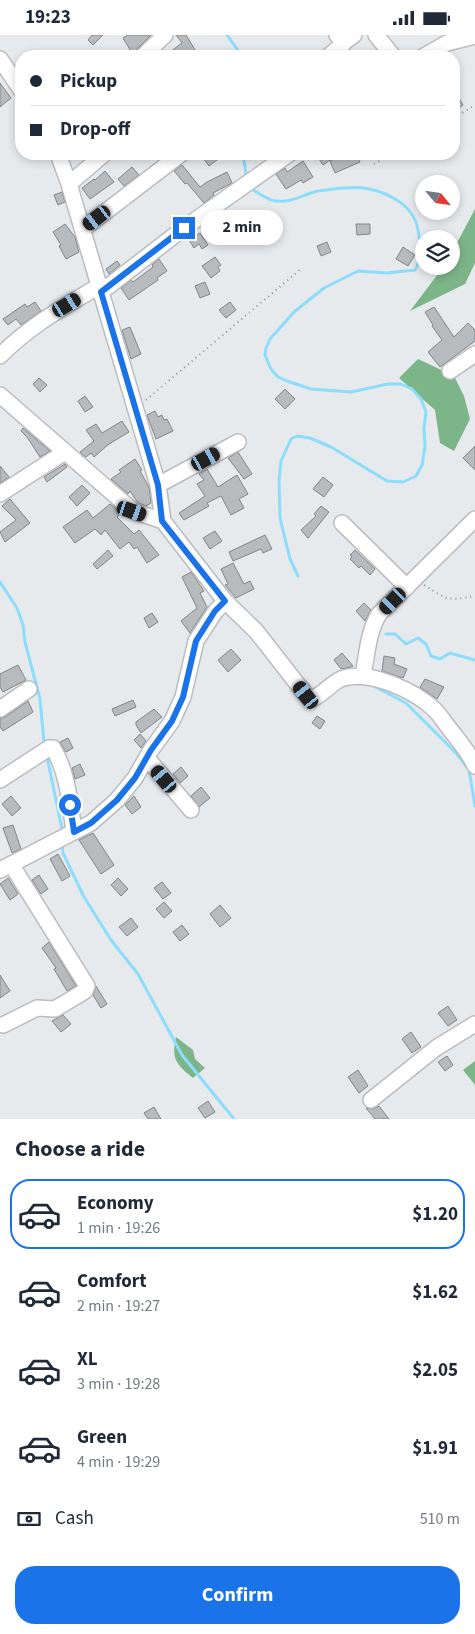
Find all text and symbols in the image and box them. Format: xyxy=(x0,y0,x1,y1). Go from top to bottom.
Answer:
text: 19:23 xyxy=(25,4,71,31)
text: Pickup xyxy=(60,68,117,95)
text: Drop-off xyxy=(60,116,130,143)
north arrow xyxy=(415,175,460,220)
map controls xyxy=(415,175,460,275)
car xyxy=(80,203,113,233)
callout: 2 min xyxy=(202,211,284,245)
text: 2 min xyxy=(223,216,261,238)
route end xyxy=(173,217,195,239)
button: layers xyxy=(415,230,460,275)
car xyxy=(50,291,83,319)
car xyxy=(189,445,222,473)
car xyxy=(115,499,148,523)
car xyxy=(377,585,408,617)
car xyxy=(290,679,321,711)
car xyxy=(148,763,179,795)
route start xyxy=(59,794,81,816)
text: Choose a ride xyxy=(15,1133,145,1165)
text: Economy xyxy=(77,1190,154,1217)
icon: car xyxy=(17,1192,62,1237)
text: $1.20 xyxy=(412,1201,458,1228)
text: 1 min · 19:26 xyxy=(77,1217,160,1239)
text: Comfort xyxy=(77,1268,147,1295)
icon: car xyxy=(17,1270,62,1315)
text: $1.62 xyxy=(412,1279,458,1306)
text: 2 min · 19:27 xyxy=(77,1295,160,1317)
text: XL xyxy=(77,1346,98,1373)
icon: car xyxy=(17,1348,62,1393)
text: $2.05 xyxy=(412,1357,458,1384)
text: 3 min · 19:28 xyxy=(77,1373,160,1395)
text: Green xyxy=(77,1424,127,1451)
icon: car xyxy=(17,1426,62,1471)
text: $1.91 xyxy=(412,1435,458,1462)
text: 4 min · 19:29 xyxy=(77,1451,160,1473)
icon: cash xyxy=(15,1505,43,1533)
text: Cash xyxy=(55,1505,94,1532)
text: 510 m xyxy=(420,1508,460,1530)
button: Confirm xyxy=(15,1566,460,1624)

